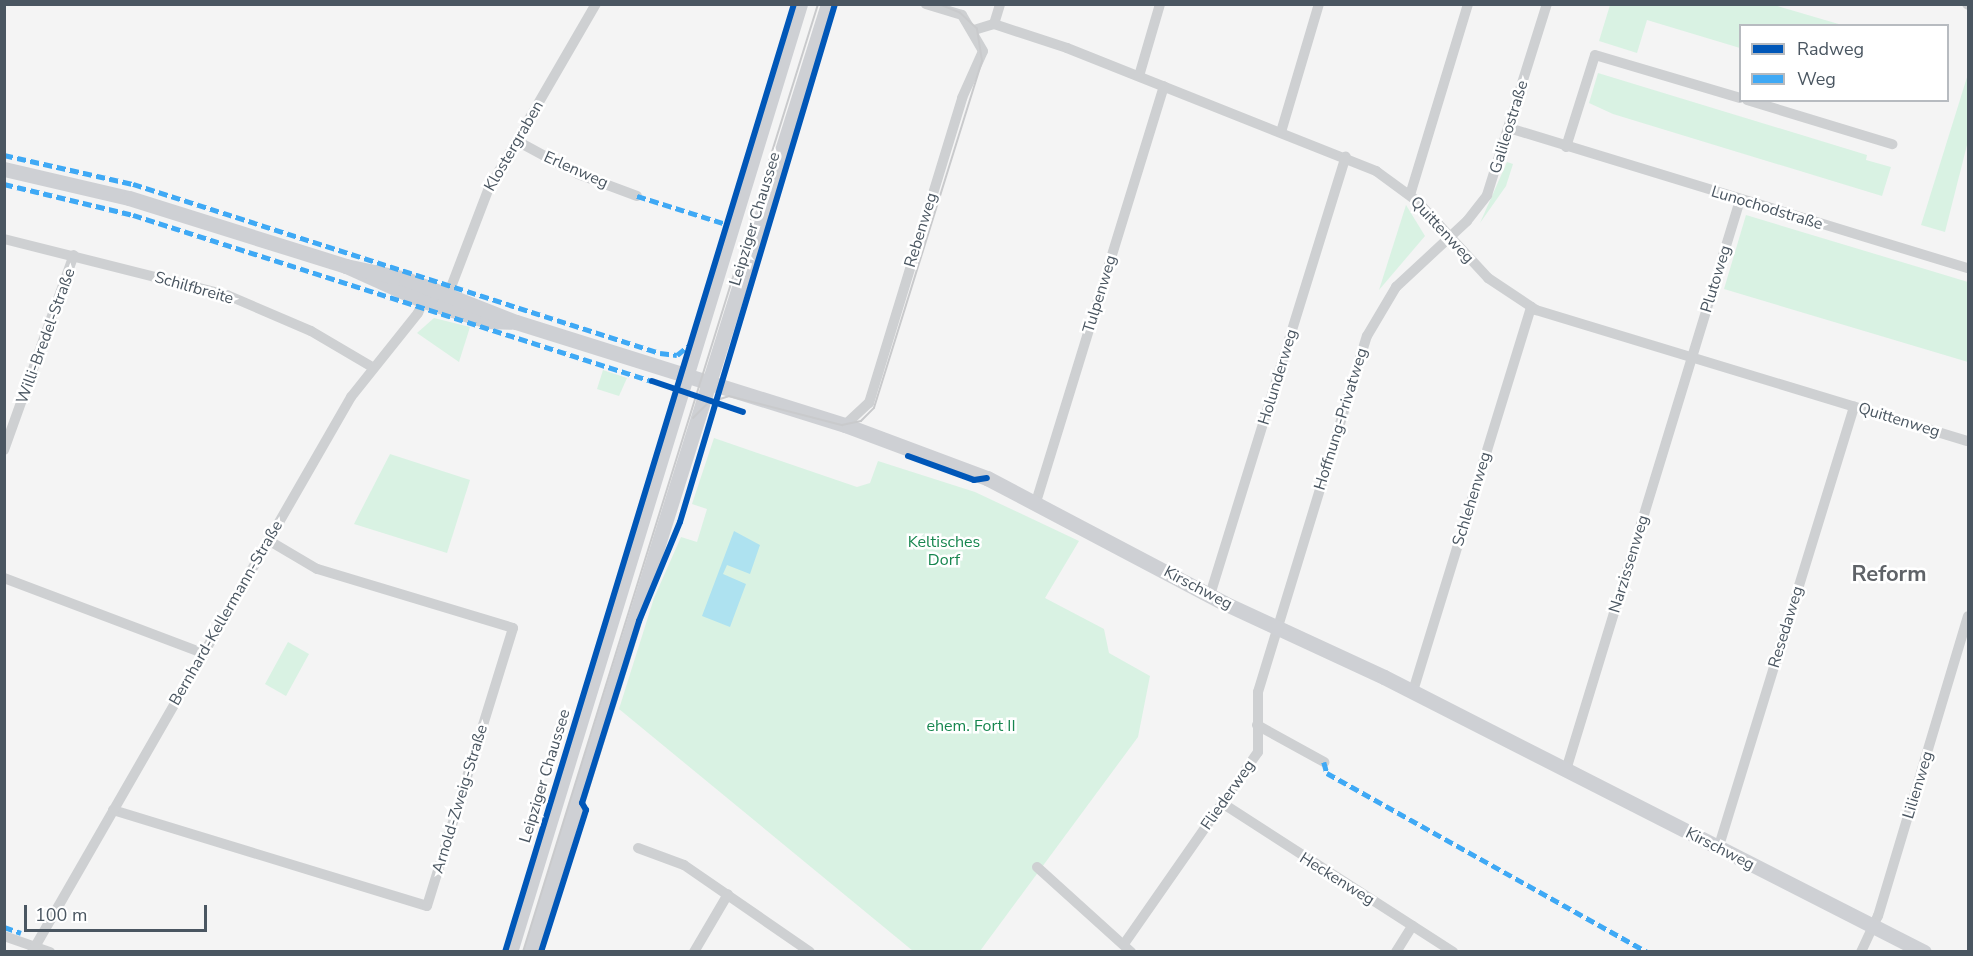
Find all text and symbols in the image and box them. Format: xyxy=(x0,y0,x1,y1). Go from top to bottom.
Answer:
legend xyxy=(1739,24,1949,102)
text: Radweg xyxy=(1797,37,1864,61)
text: Weg xyxy=(1797,67,1836,91)
street label: Galileostraße xyxy=(1486,78,1532,176)
street label: Klostergraben xyxy=(480,97,548,195)
street label: Erlenweg xyxy=(541,147,611,193)
street label: Leipziger Chaussee xyxy=(726,150,784,288)
street label: Lunochodstraße xyxy=(1709,182,1825,234)
street label: Rebenweg xyxy=(901,190,941,270)
street label: Quittenweg xyxy=(1406,193,1478,267)
street label: Plutoweg xyxy=(1697,243,1735,315)
street label: Tulpenweg xyxy=(1079,253,1121,335)
street label: Willi-Bredel-Straße xyxy=(13,266,79,406)
street label: Schilfbreite xyxy=(152,268,236,308)
street label: Holunderweg xyxy=(1254,327,1302,427)
street label: Hoffnung-Privatweg xyxy=(1310,346,1372,492)
street label: Quittenweg xyxy=(1856,398,1942,442)
street label: Schlehenweg xyxy=(1449,450,1495,548)
street label: Narzissenweg xyxy=(1605,513,1653,615)
street label: Bernhard-Kellermann-Straße xyxy=(165,517,287,709)
park label: Keltisches Dorf xyxy=(908,532,980,570)
street label: Kirschweg xyxy=(1161,562,1235,614)
district label: Reform xyxy=(1852,562,1926,588)
street label: Resedaweg xyxy=(1765,584,1807,670)
street label: Leipziger Chaussee xyxy=(516,707,574,845)
park label: ehem. Fort II xyxy=(927,716,1015,736)
street label: Arnold-Zweig-Straße xyxy=(428,722,492,876)
street label: Lilienweg xyxy=(1899,749,1937,821)
street label: Fliederweg xyxy=(1197,756,1259,834)
street label: Kirschweg xyxy=(1682,823,1758,875)
street label: Heckenweg xyxy=(1296,848,1378,910)
scale bar xyxy=(27,893,210,931)
text: 100 m xyxy=(35,903,87,927)

